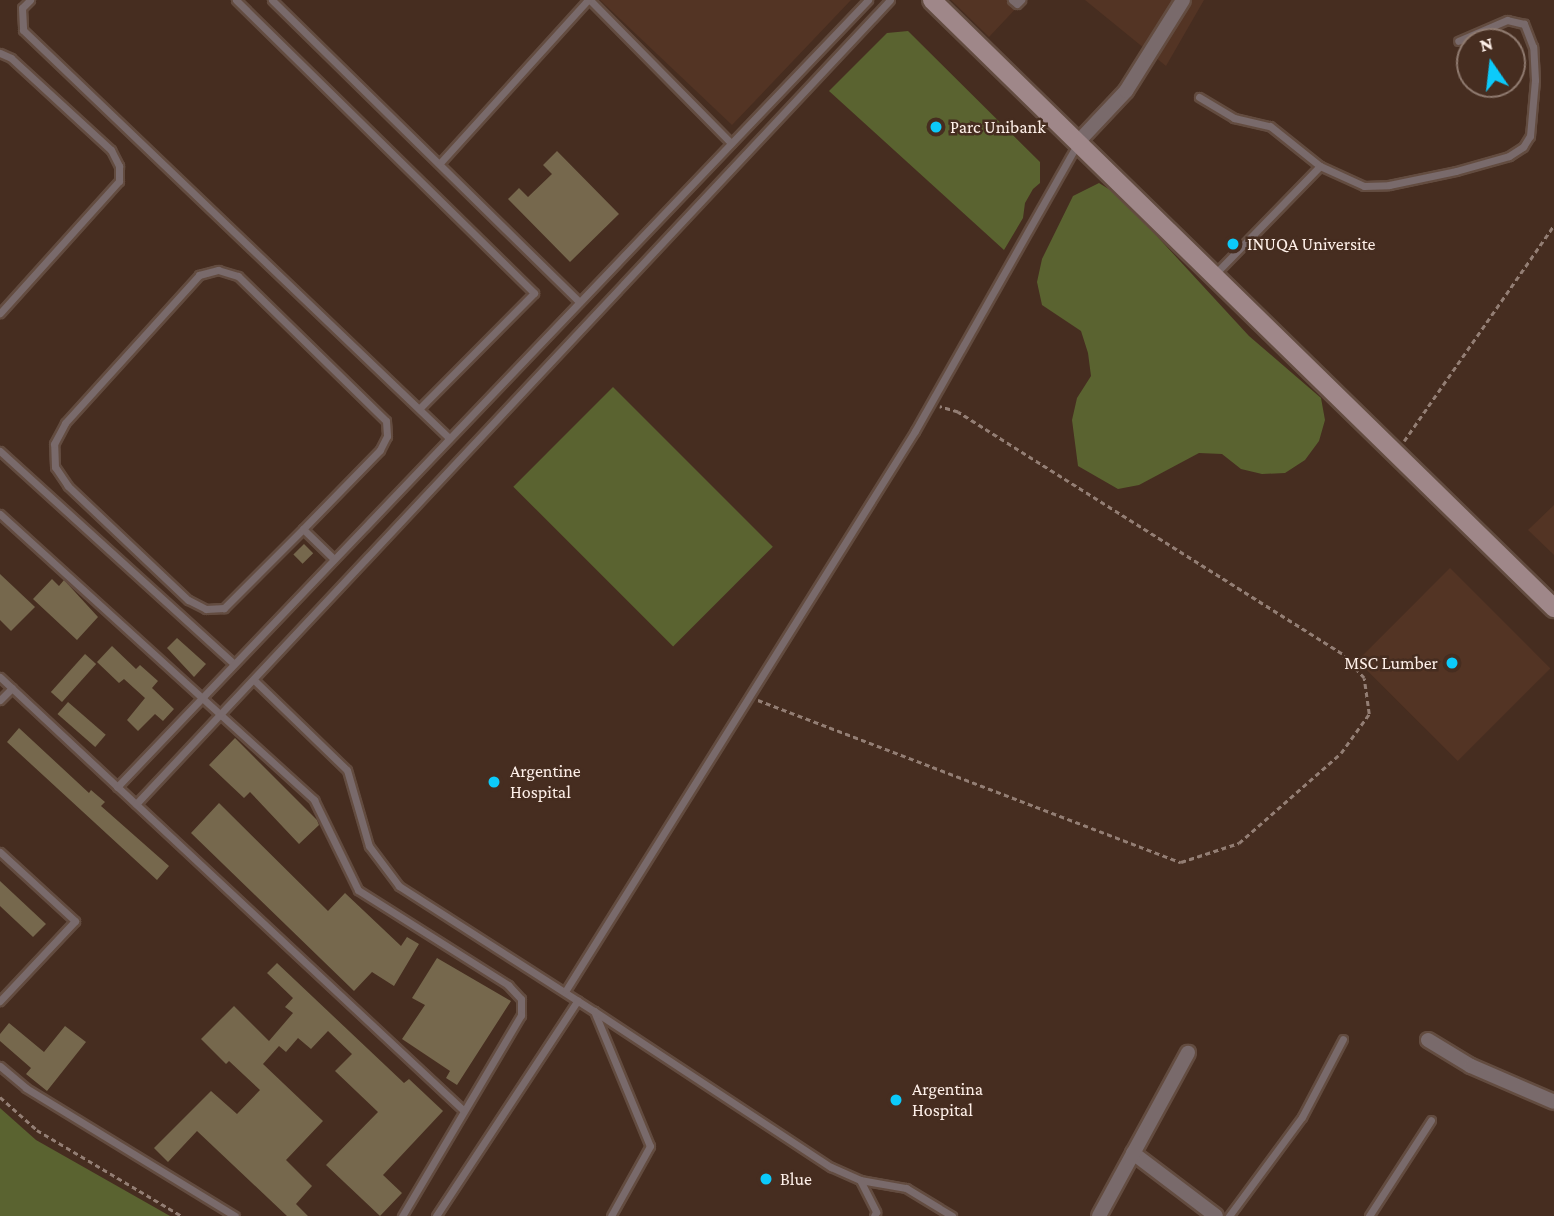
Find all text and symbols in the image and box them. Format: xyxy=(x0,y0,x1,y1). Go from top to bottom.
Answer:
north arrow xyxy=(1456,28,1526,98)
text: N xyxy=(1477,32,1495,56)
place label: Parc Unibank xyxy=(950,116,1046,138)
marker: Parc Unibank xyxy=(928,119,944,135)
place label: INUQA Universite xyxy=(1247,233,1375,255)
marker: INUQA Universite xyxy=(1225,236,1241,252)
place label: MSC Lumber xyxy=(1344,652,1438,674)
marker: MSC Lumber xyxy=(1444,655,1460,671)
place label: Argentine Hospital xyxy=(510,761,581,804)
marker: Argentine Hospital xyxy=(484,772,504,792)
place label: Argentina Hospital xyxy=(912,1079,983,1122)
marker: Argentina Hospital xyxy=(886,1090,906,1110)
place label: Blue xyxy=(780,1168,812,1190)
marker: Blue xyxy=(758,1171,774,1187)

